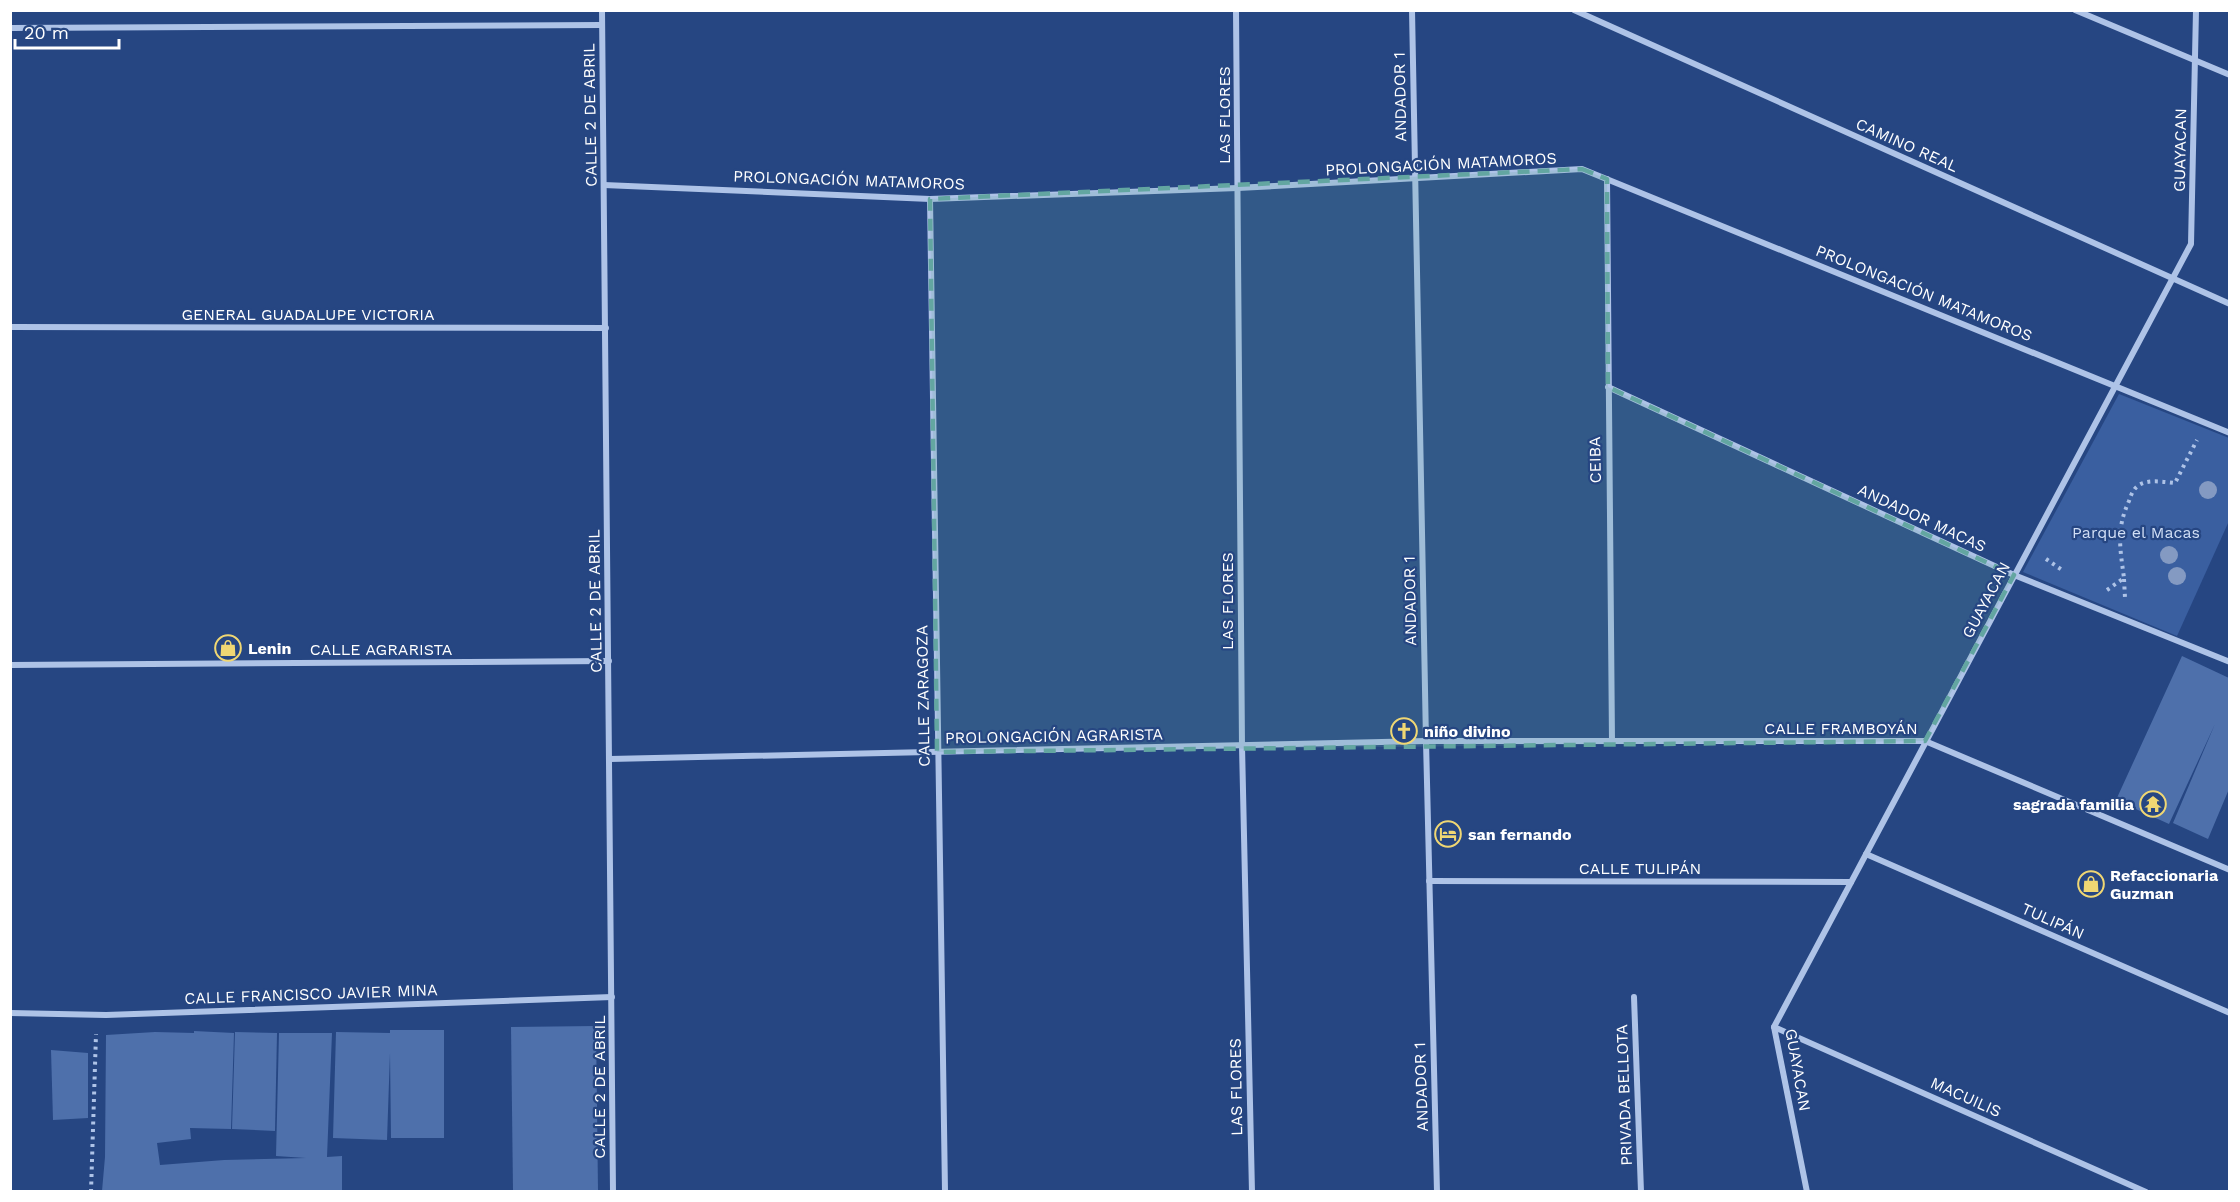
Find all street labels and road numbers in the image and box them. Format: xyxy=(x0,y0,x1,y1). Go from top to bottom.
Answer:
street label: CALLE 2 DE ABRIL xyxy=(579,43,601,187)
street label: ANDADOR 1 xyxy=(1390,52,1410,142)
street label: LAS FLORES xyxy=(1215,66,1234,164)
street label: GUAYACAN xyxy=(2170,108,2190,192)
street label: CAMINO REAL xyxy=(1853,114,1962,176)
street label: PROLONGACIÓN MATAMOROS xyxy=(1325,148,1557,180)
street label: PROLONGACIÓN MATAMOROS xyxy=(733,166,965,194)
street label: PROLONGACIÓN MATAMOROS xyxy=(1813,241,2035,345)
street label: GENERAL GUADALUPE VICTORIA xyxy=(181,305,435,324)
street label: CEIBA xyxy=(1585,436,1605,484)
street label: ANDADOR MACAS xyxy=(1855,480,1989,556)
street label: CALLE 2 DE ABRIL xyxy=(584,529,606,673)
street label: LAS FLORES xyxy=(1218,552,1237,650)
street label: ANDADOR 1 xyxy=(1400,556,1420,646)
street label: GUAYACAN xyxy=(1958,559,2014,641)
street label: CALLE ZARAGOZA xyxy=(912,625,934,767)
street label: CALLE AGRARISTA xyxy=(310,640,453,659)
street label: CALLE FRAMBOYÁN xyxy=(1764,719,1918,738)
street label: PROLONGACIÓN AGRARISTA xyxy=(945,725,1164,747)
street label: CALLE TULIPÁN xyxy=(1579,859,1701,878)
street label: TULIPÁN xyxy=(2019,899,2087,943)
street label: CALLE FRANCISCO JAVIER MINA xyxy=(184,980,438,1008)
street label: CALLE 2 DE ABRIL xyxy=(590,1015,609,1159)
street label: PRIVADA BELLOTA xyxy=(1612,1024,1636,1166)
street label: GUAYACAN xyxy=(1781,1027,1815,1113)
street label: LAS FLORES xyxy=(1226,1038,1246,1136)
street label: ANDADOR 1 xyxy=(1410,1042,1432,1132)
street label: MACUILIS xyxy=(1928,1073,2004,1121)

